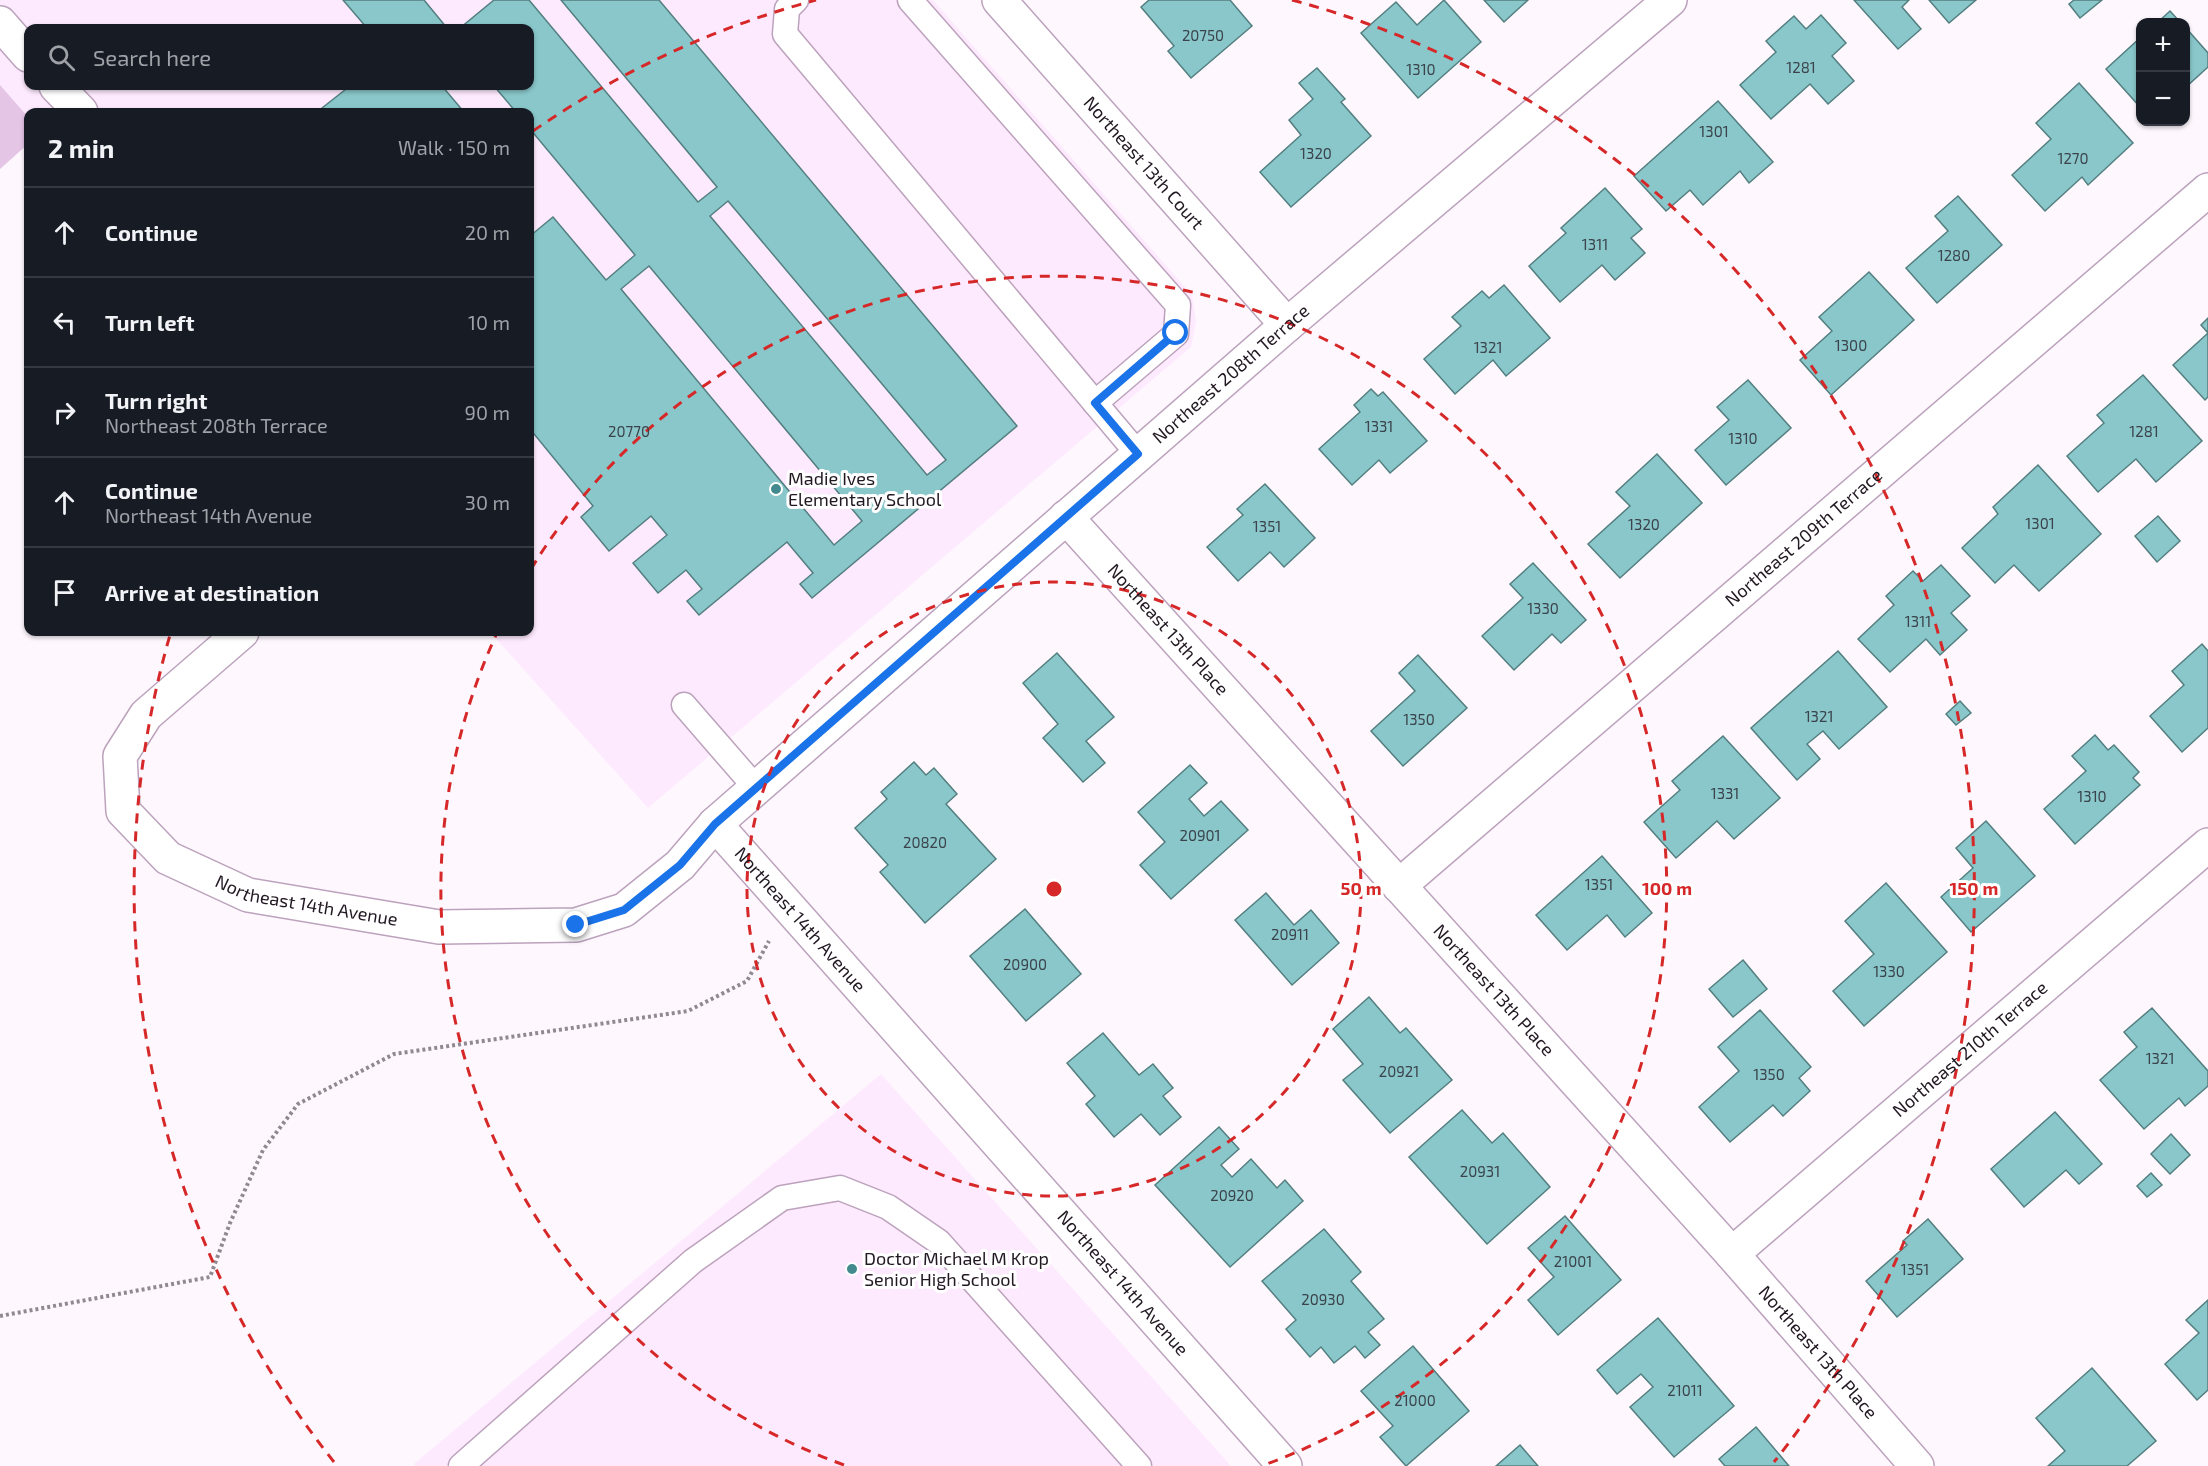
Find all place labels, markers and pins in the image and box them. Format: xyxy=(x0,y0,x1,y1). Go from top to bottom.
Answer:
place label: Madie Ives Elementary School xyxy=(788,467,942,510)
marker: Madie Ives Elementary School xyxy=(769,482,783,496)
centre of rings xyxy=(1044,879,1064,899)
place label: Doctor Michael M Krop Senior High School xyxy=(864,1247,1049,1290)
marker: Doctor Michael M Krop Senior High School xyxy=(845,1262,859,1276)

